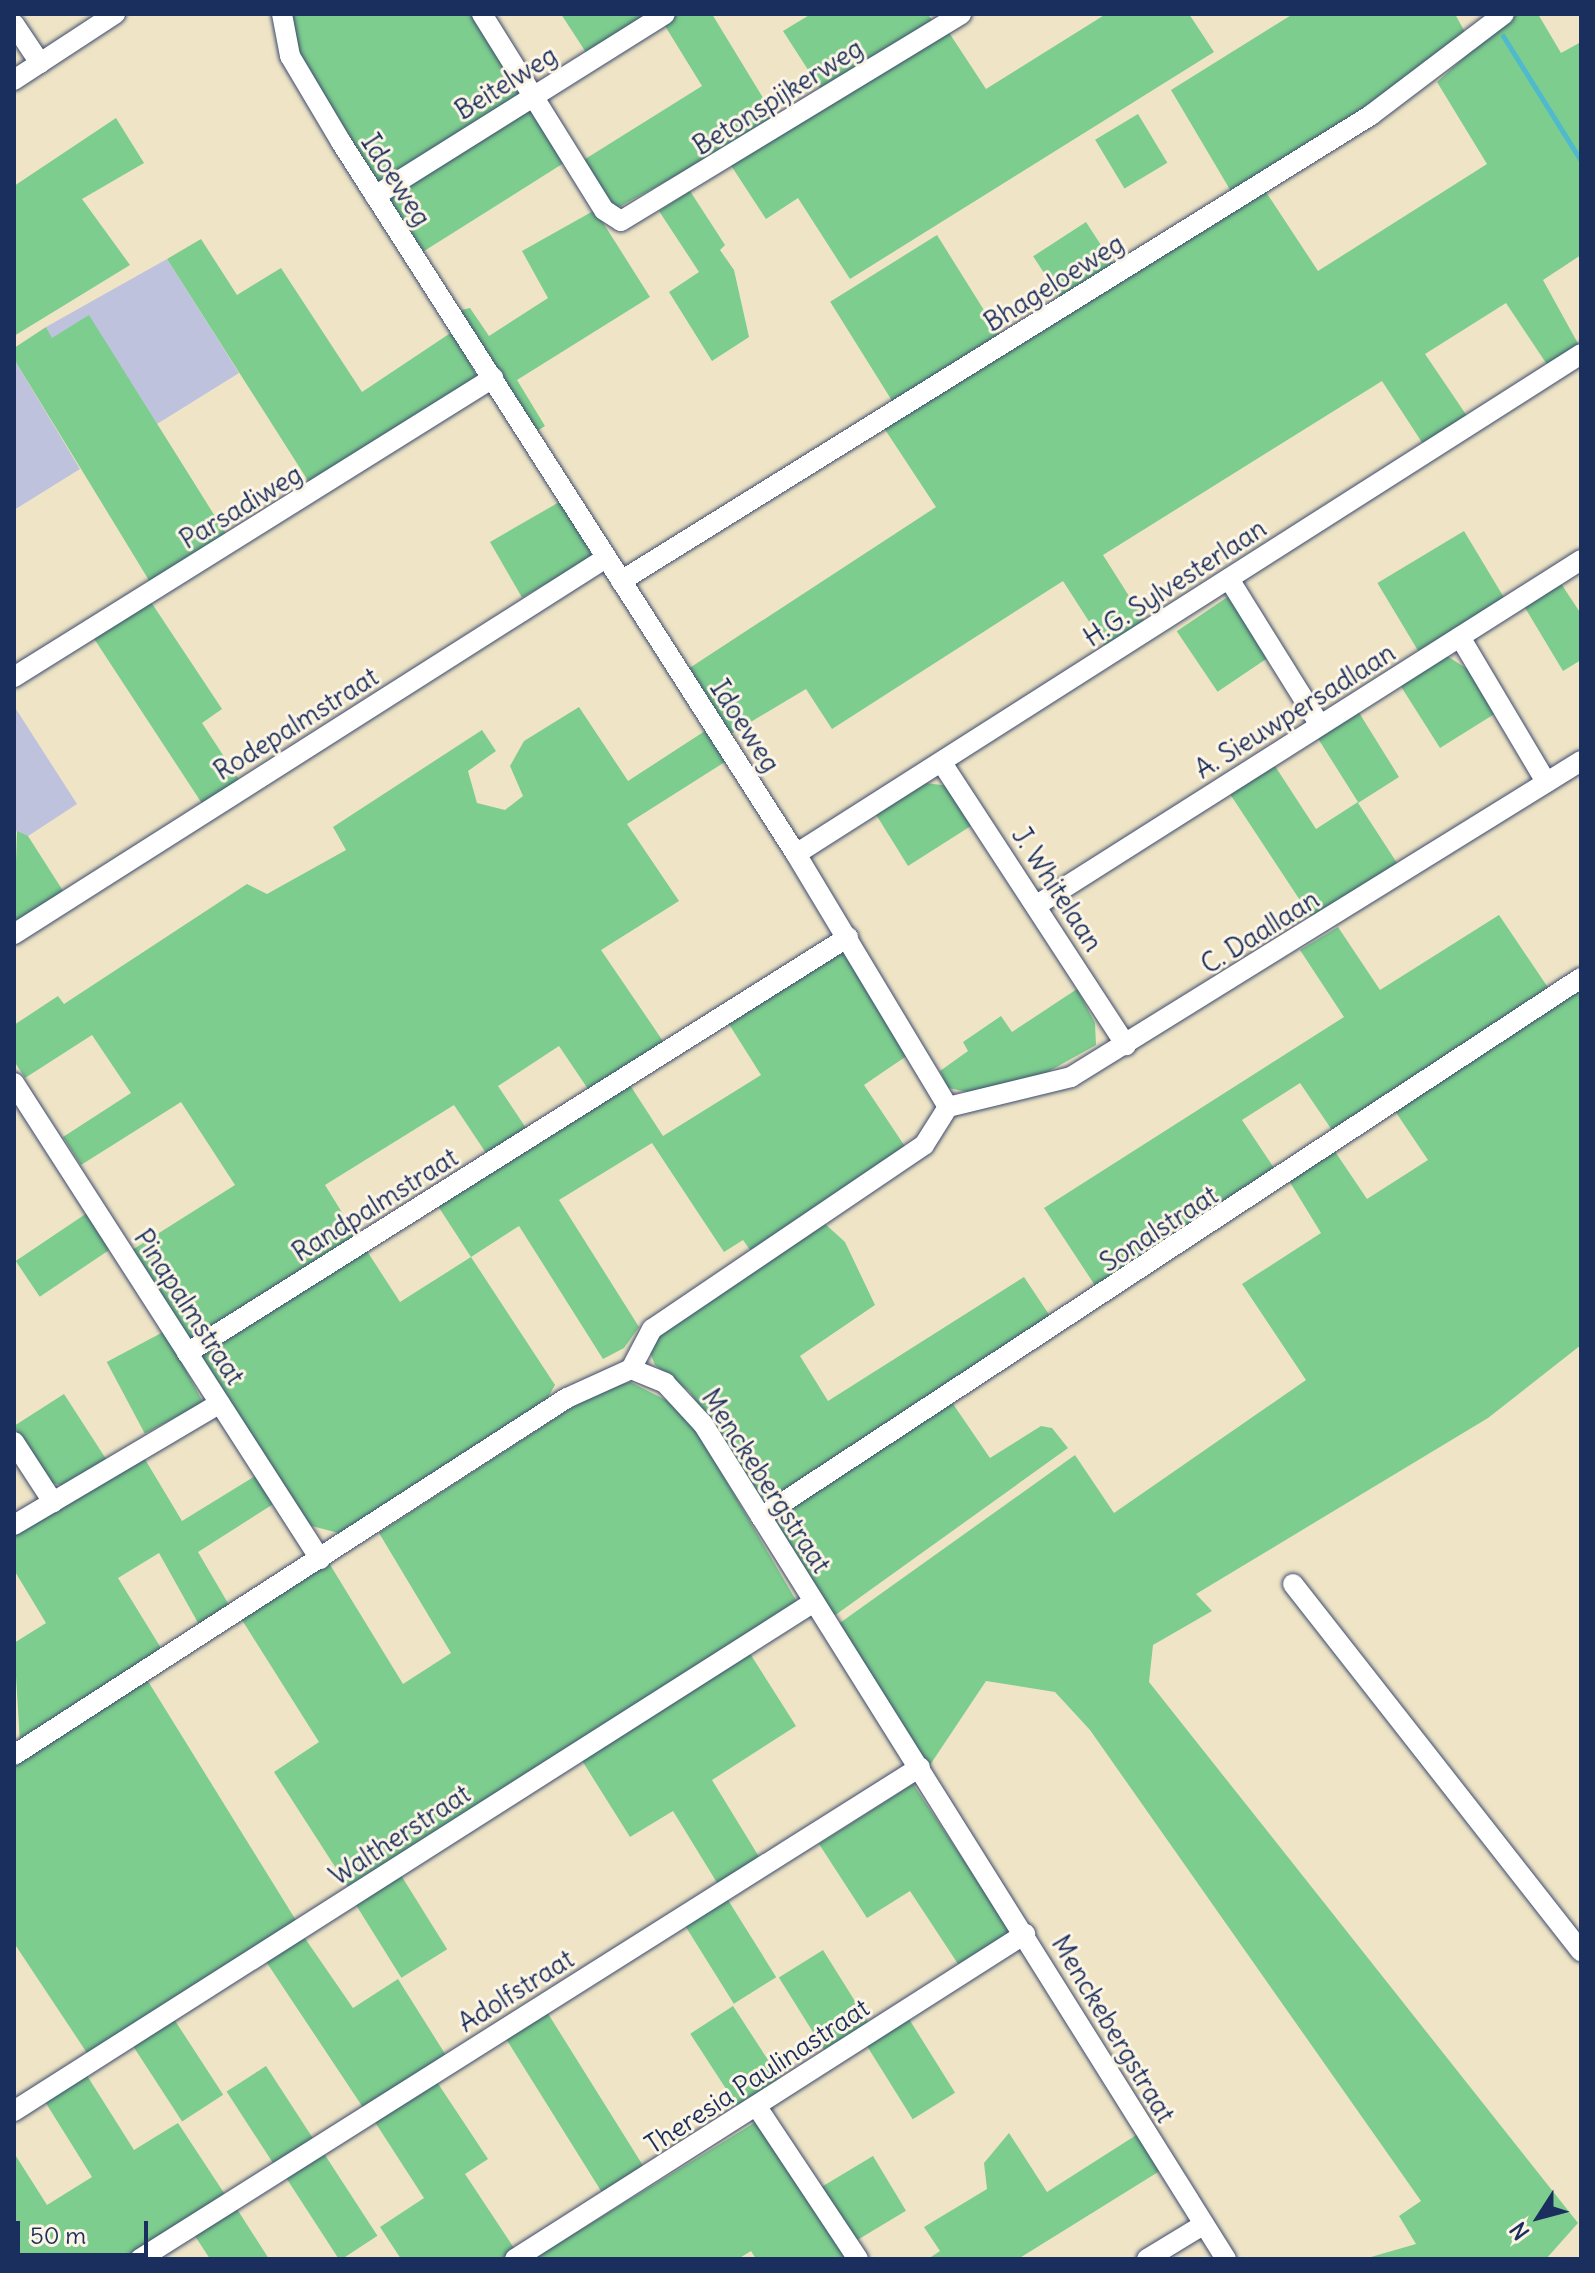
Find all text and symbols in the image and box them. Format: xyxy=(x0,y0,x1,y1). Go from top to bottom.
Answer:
street label: Betonspijkerweg xyxy=(687,32,869,162)
street label: Beitelweg xyxy=(449,40,563,126)
street label: Idoeweg xyxy=(355,128,437,232)
street label: Bhageloeweg xyxy=(978,228,1130,338)
street label: Parsadiweg xyxy=(174,458,308,556)
street label: H.G. Sylvesterlaan xyxy=(1078,512,1272,654)
street label: A. Sieuwpersadlaan xyxy=(1189,637,1401,785)
street label: Rodepalmstraat xyxy=(208,661,384,787)
street label: Idoeweg xyxy=(704,674,786,778)
street label: J. Whitelaan xyxy=(1005,821,1109,957)
street label: C. Daallaan xyxy=(1195,884,1325,980)
street label: Randpalmstraat xyxy=(287,1142,463,1268)
street label: Sonalstraat xyxy=(1094,1179,1224,1279)
street label: Pinapalmstraat xyxy=(127,1223,251,1391)
street label: Menckebergstraat xyxy=(695,1383,837,1579)
street label: Waltherstraat xyxy=(324,1778,476,1892)
street label: Menckebergstraat xyxy=(1045,1930,1181,2128)
street label: Adolfstraat xyxy=(453,1943,579,2039)
street label: Theresia Paulinastraat xyxy=(639,1992,875,2160)
north arrow xyxy=(1499,2177,1579,2257)
scale bar xyxy=(20,2205,152,2255)
text: N xyxy=(1504,2217,1535,2245)
text: 50 m xyxy=(30,2220,86,2250)

